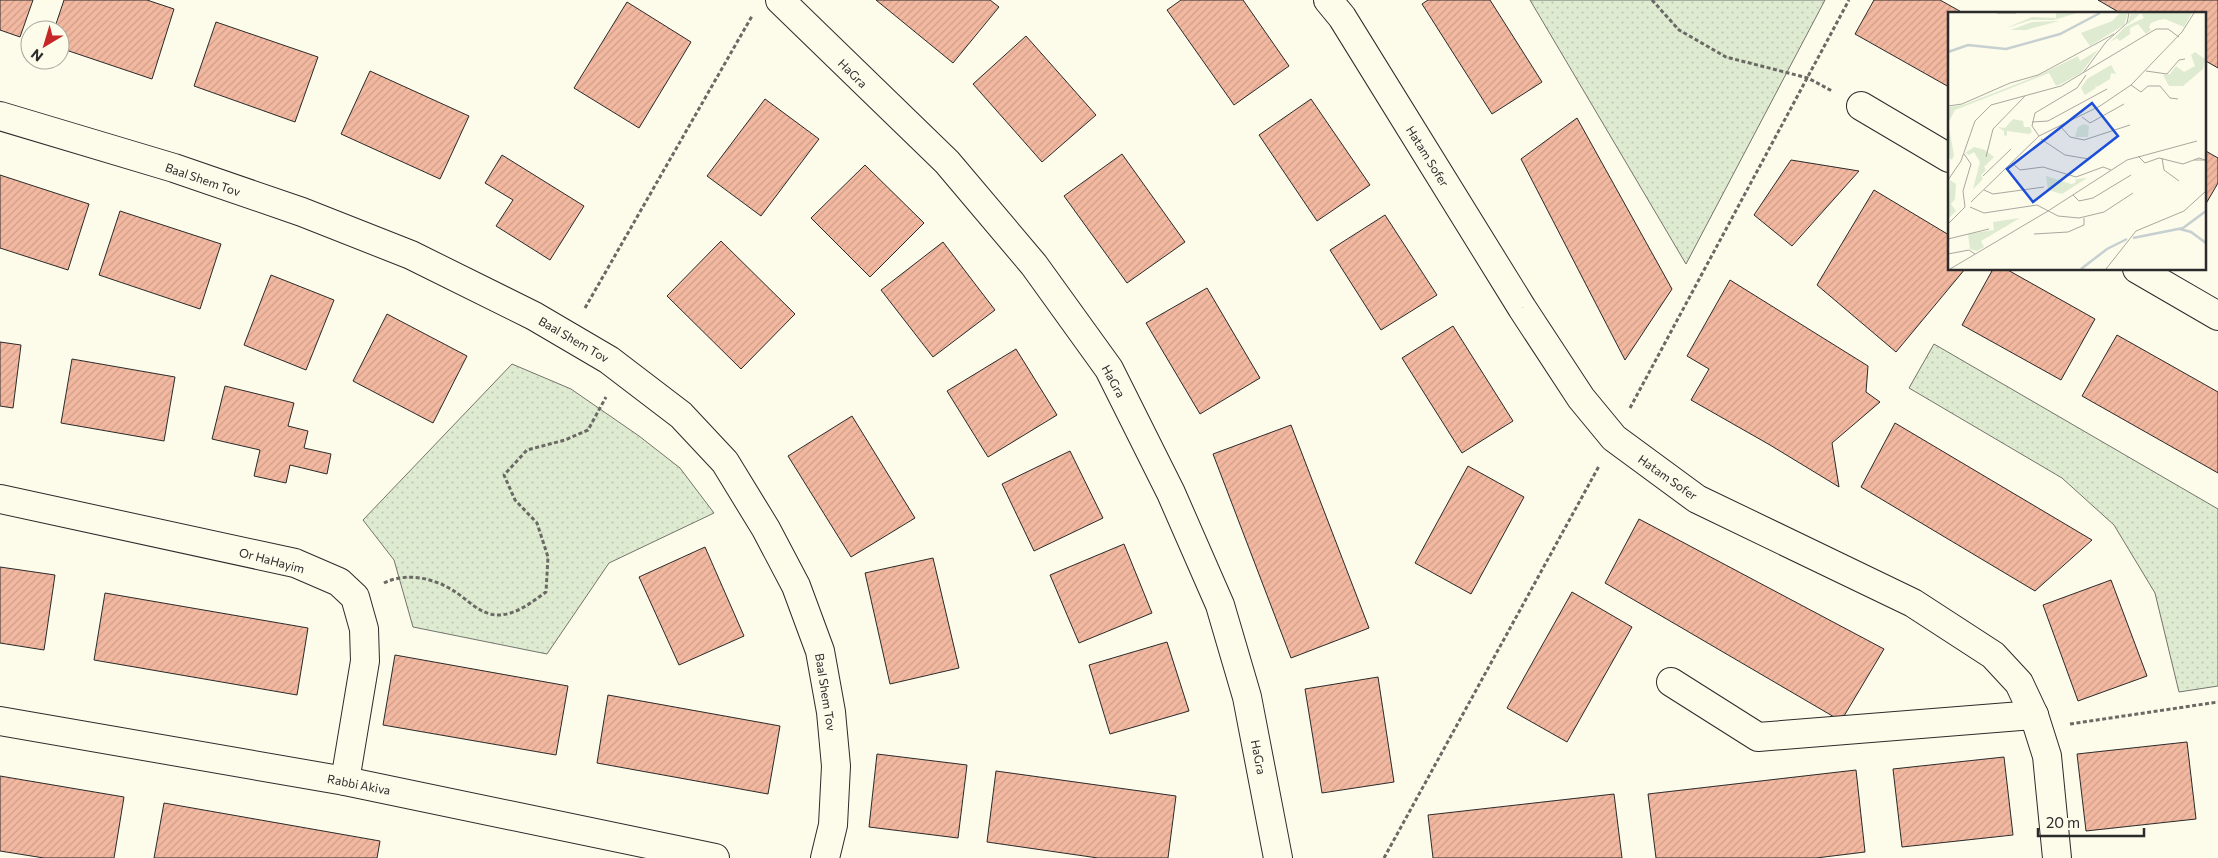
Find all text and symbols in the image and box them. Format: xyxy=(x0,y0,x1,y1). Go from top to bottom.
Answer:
inset map xyxy=(1948,12,2206,270)
north arrow xyxy=(20,20,70,70)
text: N xyxy=(27,46,46,66)
street label: HaGra xyxy=(836,56,870,90)
street label: Hatam Sofer xyxy=(1404,123,1452,189)
street label: Baal Shem Tov xyxy=(164,160,242,198)
street label: Baal Shem Tov xyxy=(536,313,612,365)
street label: HaGra xyxy=(1099,362,1129,400)
street label: Hatam Sofer xyxy=(1636,451,1700,503)
street label: Or HaHayim xyxy=(238,545,306,575)
street label: Baal Shem Tov xyxy=(813,652,839,732)
street label: HaGra xyxy=(1249,738,1269,776)
street label: Rabbi Akiva xyxy=(326,771,392,797)
scale bar xyxy=(2038,806,2144,838)
text: 20 m xyxy=(2046,813,2080,831)

